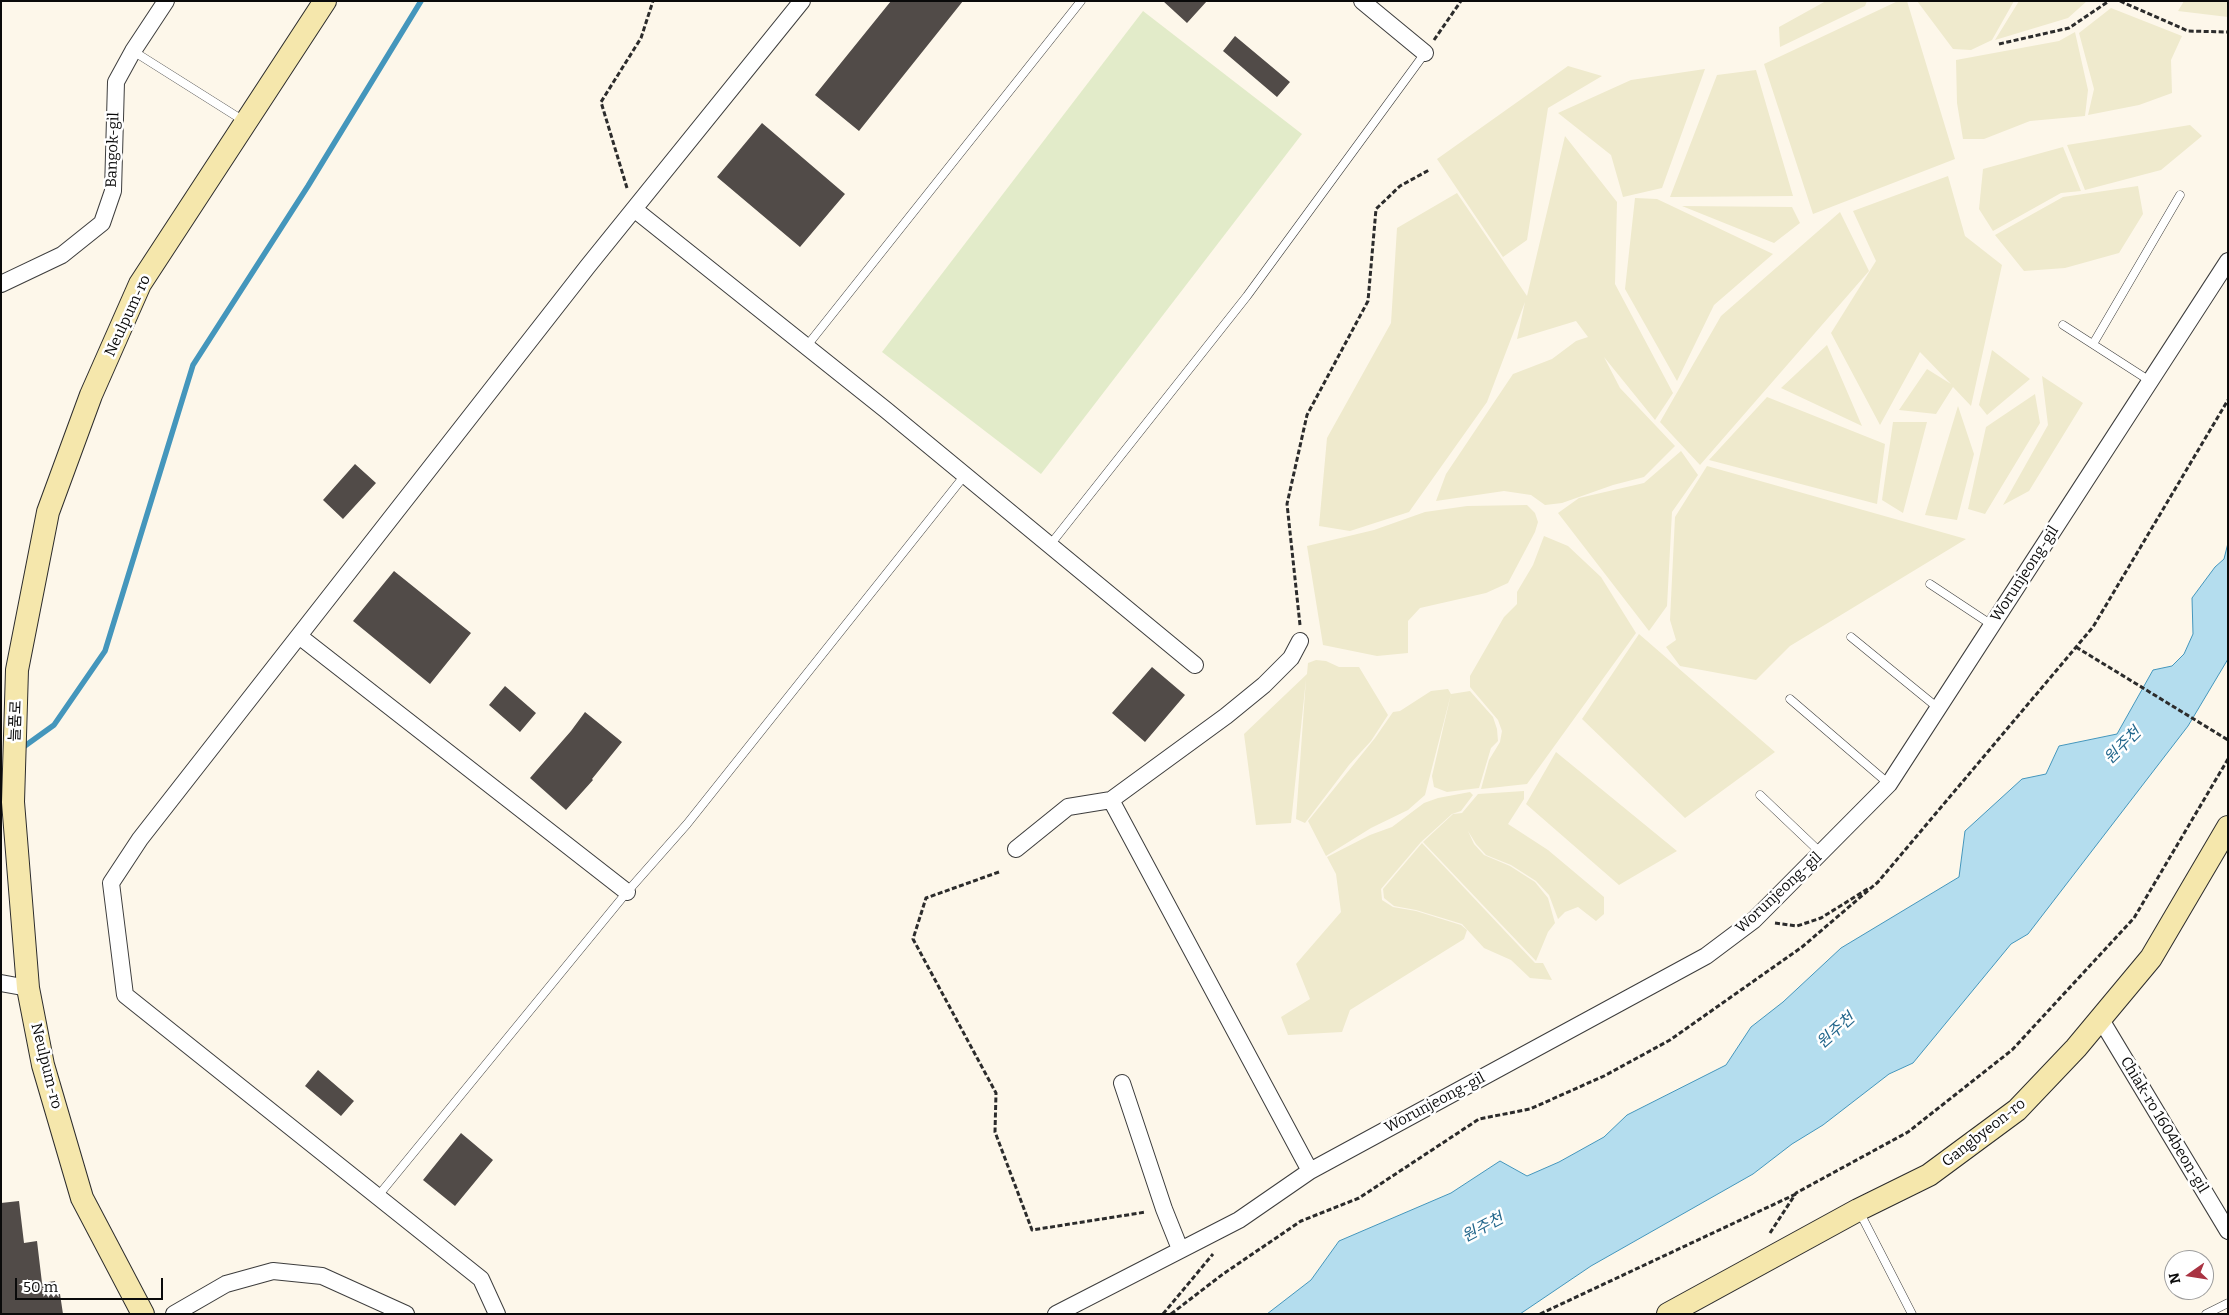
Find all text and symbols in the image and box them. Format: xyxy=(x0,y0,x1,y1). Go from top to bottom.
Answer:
street label: Bangok-gil xyxy=(103,112,123,188)
street label: Neulpum-ro xyxy=(101,272,155,360)
street label: Worunjeong-gil xyxy=(1987,523,2063,625)
street label: 늘품로 xyxy=(6,700,26,742)
water label: 원주천 xyxy=(2101,724,2145,768)
street label: Worunjeong-gil xyxy=(1732,849,1826,937)
water label: 원주천 xyxy=(1813,1009,1859,1053)
street label: Neulpum-ro xyxy=(27,1021,65,1111)
street label: Chiak-ro 1604beon-gil xyxy=(2116,1054,2212,1196)
street label: Worunjeong-gil xyxy=(1382,1069,1488,1137)
street label: Gangbyeon-ro xyxy=(1939,1095,2029,1171)
water label: 원주천 xyxy=(1459,1209,1507,1247)
north arrow xyxy=(2164,1250,2214,1300)
scale bar xyxy=(18,1268,165,1300)
text: N xyxy=(2165,1271,2184,1285)
text: 50 m xyxy=(23,1278,58,1296)

